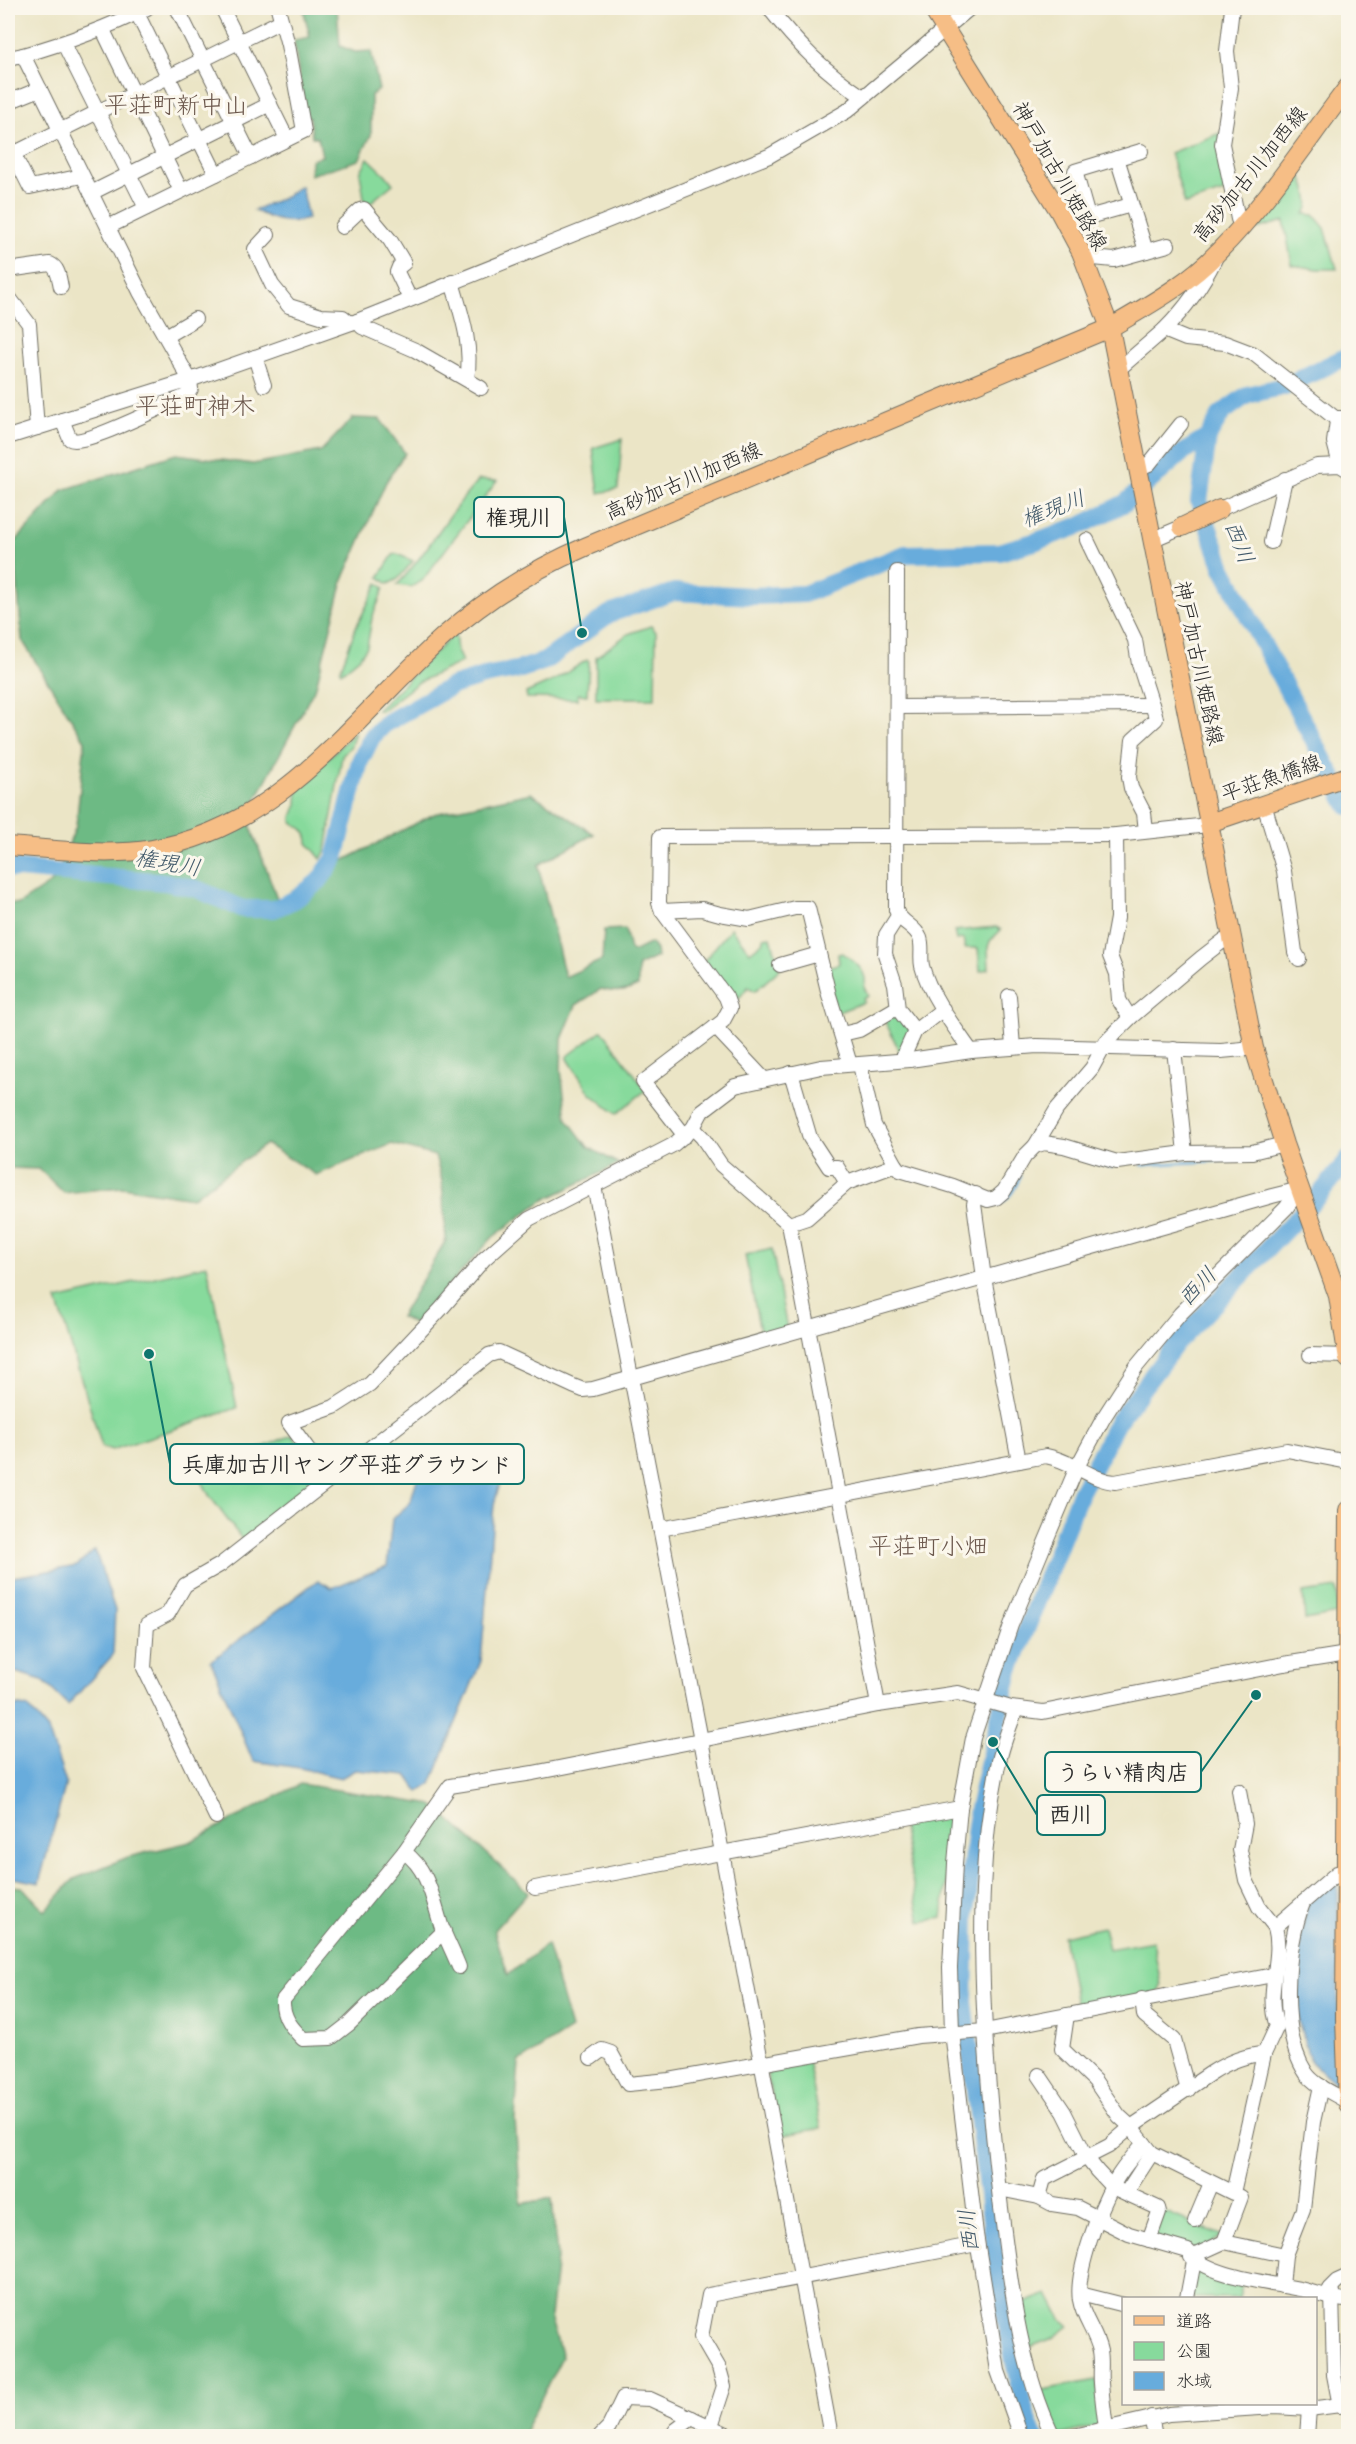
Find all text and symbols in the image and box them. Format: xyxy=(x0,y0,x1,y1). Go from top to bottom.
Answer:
district label: 平荘町新中山 xyxy=(104,91,248,122)
street label: 神戸加古川姫路線 xyxy=(1005,97,1113,256)
street label: 高砂加古川加西線 xyxy=(1187,101,1315,249)
district label: 平荘町神木 xyxy=(135,392,255,423)
street label: 高砂加古川加西線 xyxy=(601,436,766,528)
water label: 権現川 xyxy=(1018,485,1090,535)
callout: 権現川 xyxy=(474,497,564,537)
text: 権現川 xyxy=(486,505,552,533)
water label: 西川 xyxy=(1217,517,1259,568)
street label: 神戸加古川姫路線 xyxy=(1167,578,1229,748)
street label: 平荘魚橋線 xyxy=(1217,749,1326,809)
water label: 権現川 xyxy=(133,844,203,883)
water label: 西川 xyxy=(1173,1262,1224,1313)
callout: 兵庫加古川ヤング平荘グラウンド xyxy=(170,1444,524,1484)
text: 兵庫加古川ヤング平荘グラウンド xyxy=(182,1452,512,1480)
district label: 平荘町小畑 xyxy=(868,1532,988,1563)
callout: うらい精肉店 xyxy=(1045,1752,1201,1792)
text: うらい精肉店 xyxy=(1057,1760,1189,1788)
callout: 西川 xyxy=(1037,1795,1105,1835)
text: 西川 xyxy=(1049,1802,1093,1830)
water label: 西川 xyxy=(953,2207,987,2254)
legend xyxy=(1122,2297,1317,2405)
text: 道路 xyxy=(1176,2310,1212,2334)
text: 公園 xyxy=(1176,2340,1212,2364)
text: 水域 xyxy=(1176,2370,1212,2394)

